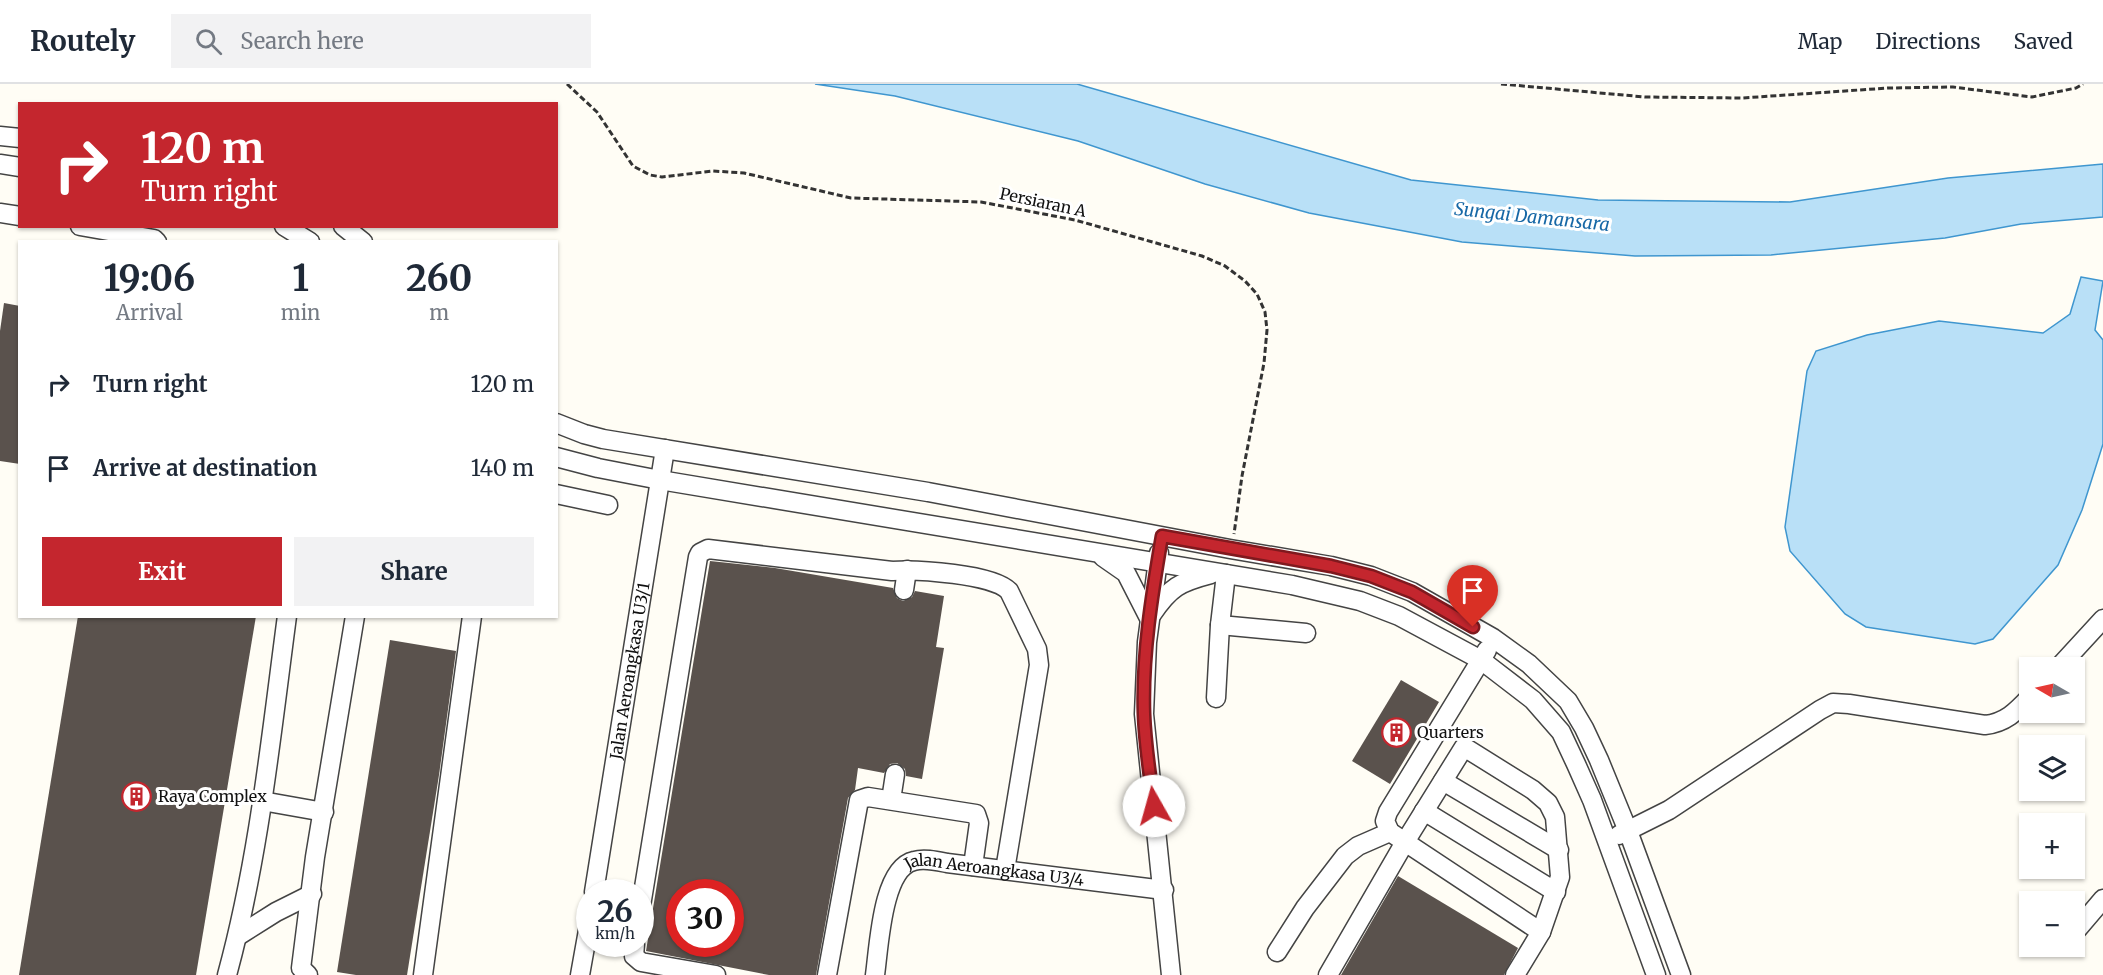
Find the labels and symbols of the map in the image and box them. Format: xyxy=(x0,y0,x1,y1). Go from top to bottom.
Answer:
street label: Persiaran A xyxy=(998,183,1089,221)
water label: Sungai Damansara xyxy=(1453,197,1611,236)
pin xyxy=(1447,565,1498,627)
street label: Jalan Aeroangkasa U3/1 xyxy=(605,581,653,762)
north arrow xyxy=(2019,657,2085,723)
building icon: Quarters xyxy=(1380,716,1412,748)
place label: Quarters xyxy=(1417,722,1484,742)
position arrow xyxy=(1122,774,1186,838)
building icon: Raya Complex xyxy=(121,780,153,812)
place label: Raya Complex xyxy=(158,786,267,806)
street label: Jalan Aeroangkasa U3/4 xyxy=(900,850,1086,890)
speed limit sign: 30 xyxy=(666,879,744,957)

